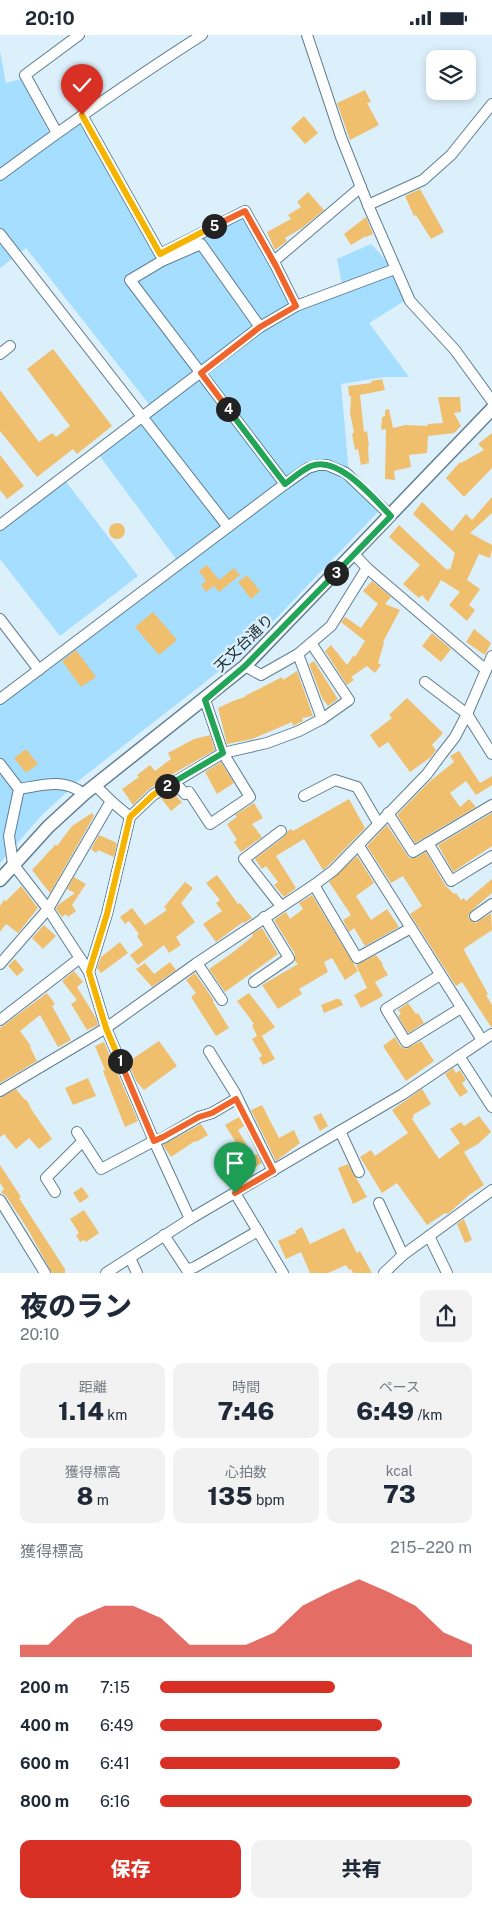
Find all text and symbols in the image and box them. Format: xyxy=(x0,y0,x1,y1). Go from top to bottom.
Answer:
text: 20:10 xyxy=(25,7,75,29)
map controls xyxy=(426,50,476,100)
button: layers xyxy=(426,50,476,100)
pin xyxy=(61,64,103,115)
icon: check xyxy=(68,71,96,99)
pin: 5 xyxy=(202,213,226,239)
text: 5 xyxy=(210,218,219,234)
pin: 4 xyxy=(216,397,240,421)
text: 4 xyxy=(224,401,233,417)
pin: 3 xyxy=(324,561,348,585)
text: 3 xyxy=(332,565,341,581)
street label: 天文台通り xyxy=(211,610,277,675)
pin: 2 xyxy=(154,773,180,799)
text: 2 xyxy=(163,778,172,794)
pin: 1 xyxy=(108,1049,132,1073)
text: 1 xyxy=(118,1053,124,1069)
pin xyxy=(214,1142,256,1193)
icon: arrive xyxy=(221,1149,249,1177)
text: 夜のラン xyxy=(20,1289,132,1322)
button: share xyxy=(420,1290,472,1342)
text: 20:10 xyxy=(20,1325,59,1344)
text: 距離 xyxy=(79,1379,107,1395)
text: 時間 xyxy=(232,1379,260,1395)
text: ペース xyxy=(379,1379,420,1395)
text: 1.14 xyxy=(58,1396,104,1426)
text: 7:46 xyxy=(218,1396,274,1426)
text: 6:49 xyxy=(356,1396,414,1426)
text: km xyxy=(104,1407,127,1423)
text: /km xyxy=(414,1407,442,1423)
text: kcal xyxy=(386,1463,413,1479)
text: 獲得標高 xyxy=(65,1464,121,1480)
text: 心拍数 xyxy=(225,1464,267,1480)
text: 73 xyxy=(383,1479,416,1509)
text: 8 xyxy=(76,1481,93,1511)
text: 135 xyxy=(207,1481,253,1511)
text: m xyxy=(93,1492,109,1508)
text: bpm xyxy=(253,1492,285,1508)
text: 215–220 m xyxy=(390,1538,472,1557)
text: 獲得標高 xyxy=(20,1542,84,1561)
text: 200 m xyxy=(20,1678,69,1697)
text: 7:15 xyxy=(100,1678,130,1697)
text: 400 m xyxy=(20,1716,69,1735)
text: 6:49 xyxy=(100,1716,134,1735)
text: 600 m xyxy=(20,1754,69,1773)
text: 6:41 xyxy=(100,1754,130,1773)
text: 800 m xyxy=(20,1792,69,1811)
text: 6:16 xyxy=(100,1792,130,1811)
button: 保存 xyxy=(20,1840,241,1898)
button: 共有 xyxy=(251,1840,472,1898)

